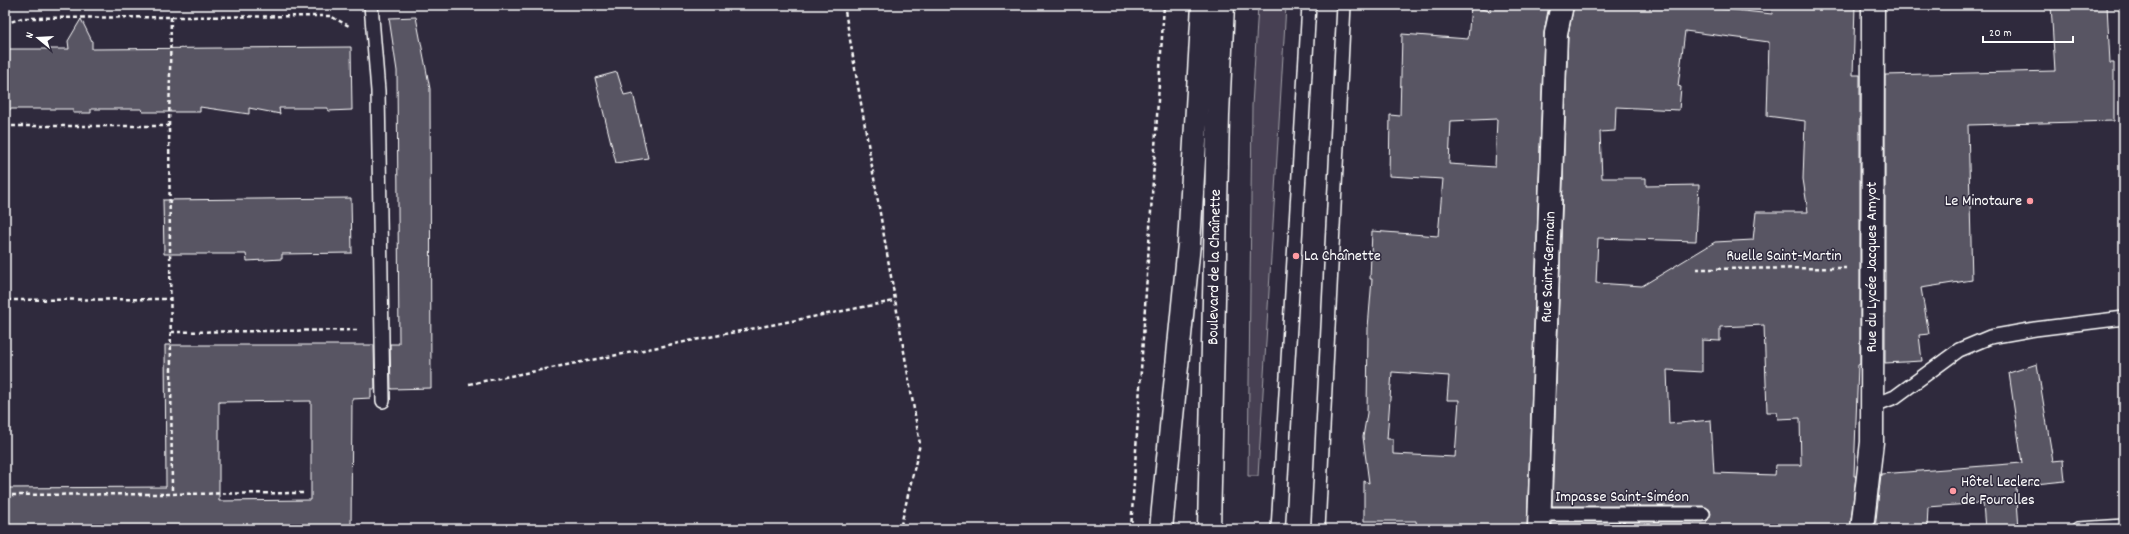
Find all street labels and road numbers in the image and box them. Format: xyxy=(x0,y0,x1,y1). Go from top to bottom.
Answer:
street label: Rue du Lycée Jacques Amyot xyxy=(1861,181,1884,352)
street label: Boulevard de la Chaînette xyxy=(1202,189,1228,345)
street label: Rue Saint-Germain xyxy=(1536,211,1562,323)
street label: Ruelle Saint-Martin xyxy=(1726,245,1842,268)
street label: Impasse Saint-Siméon xyxy=(1555,486,1689,509)

